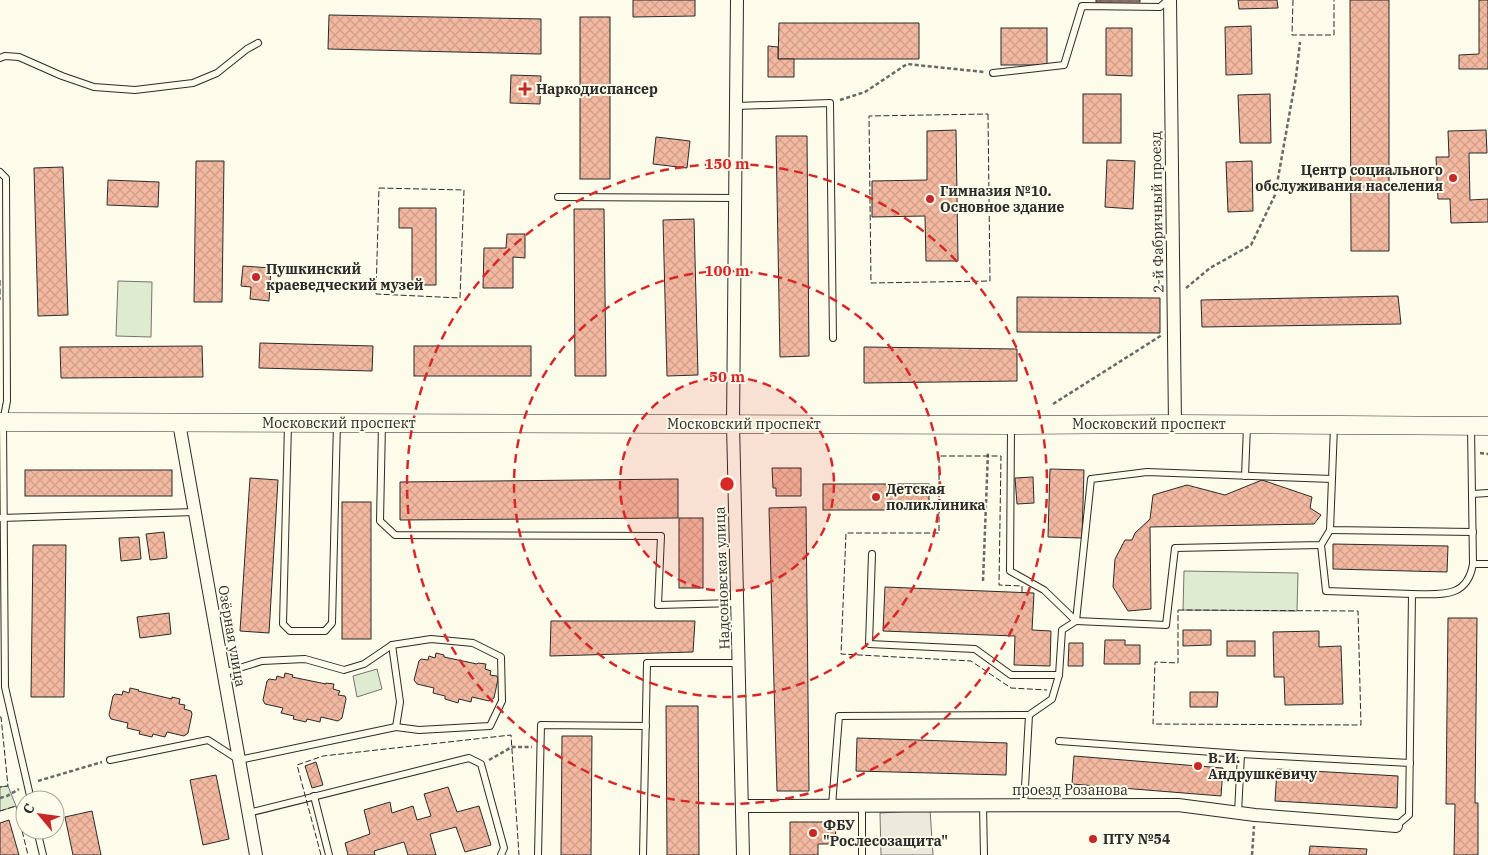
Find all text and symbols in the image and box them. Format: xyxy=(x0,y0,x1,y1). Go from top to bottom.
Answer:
place label: Наркодиспансер xyxy=(536,80,658,98)
marker: Наркодиспансер xyxy=(518,82,532,96)
street label: 2-й Фабричный проезд xyxy=(1147,131,1167,293)
text: 150 m xyxy=(704,154,750,173)
place label: Центр социального обслуживания населения xyxy=(1255,161,1443,195)
marker: Центр социального обслуживания населения xyxy=(1447,172,1459,184)
place label: Гимназия №10. Основное здание xyxy=(940,182,1065,216)
marker: Гимназия №10. Основное здание xyxy=(924,193,936,205)
place label: Пушкинский краеведческий музей xyxy=(266,260,424,294)
text: 100 m xyxy=(704,261,750,280)
marker: Пушкинский краеведческий музей xyxy=(250,271,262,283)
text: 50 m xyxy=(709,367,745,386)
street label: Московский проспект xyxy=(262,414,416,432)
street label: Московский проспект xyxy=(667,415,821,433)
street label: Московский проспект xyxy=(1072,415,1226,433)
centre of rings xyxy=(718,475,736,493)
place label: Детская поликлиника xyxy=(886,480,986,514)
marker: Детская поликлиника xyxy=(870,491,882,503)
street label: Надсоновская улица xyxy=(710,506,733,650)
street label: Озёрная улица xyxy=(214,584,250,689)
place label: В. И. Андрушкевичу xyxy=(1208,749,1317,783)
marker: В. И. Андрушкевичу xyxy=(1192,760,1204,772)
street label: проезд Розанова xyxy=(1012,781,1128,799)
north arrow xyxy=(15,790,65,840)
text: С xyxy=(19,800,39,817)
place label: ФБУ "Рослесозащита" xyxy=(823,816,948,850)
marker: ФБУ "Рослесозащита" xyxy=(807,827,819,839)
place label: ПТУ №54 xyxy=(1103,830,1170,848)
marker: ПТУ №54 xyxy=(1087,833,1099,845)

